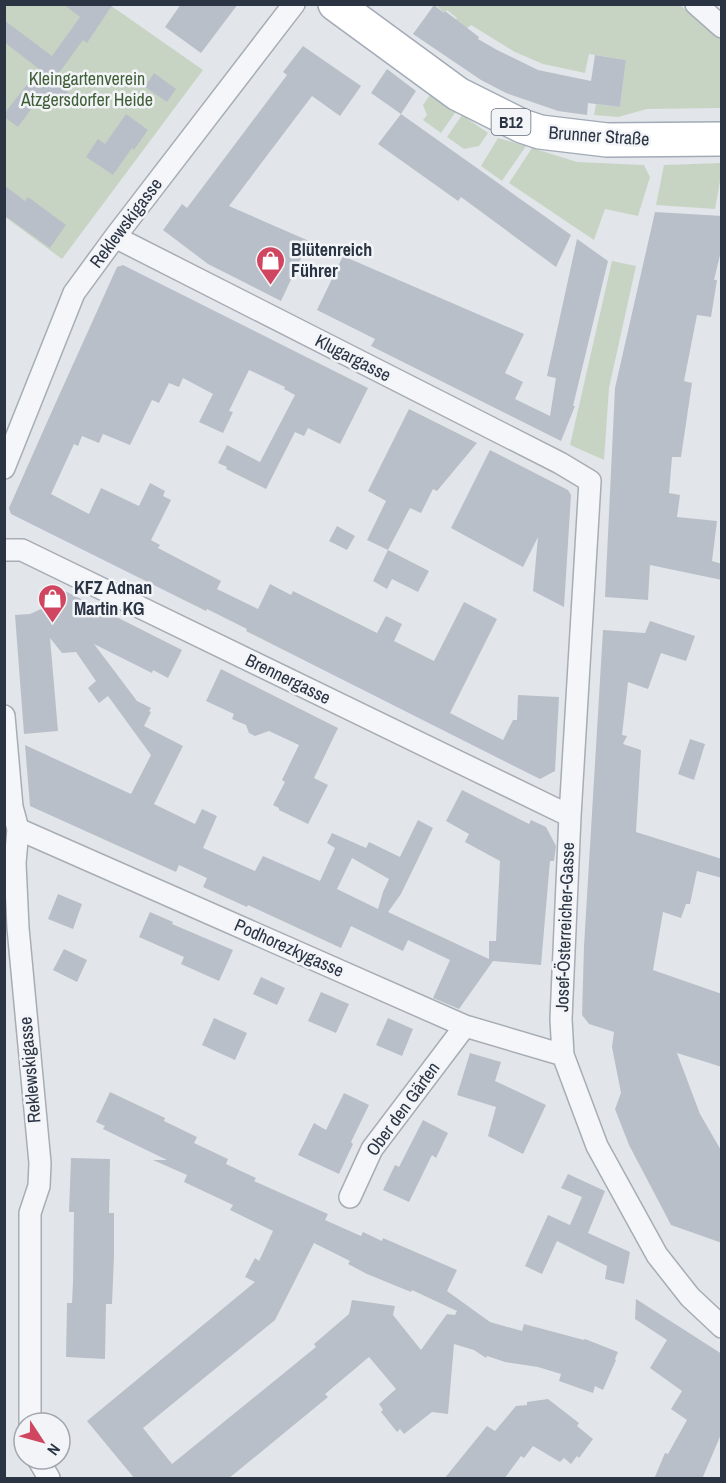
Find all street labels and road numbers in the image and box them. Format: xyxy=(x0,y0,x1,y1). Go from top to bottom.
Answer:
road number: B12 xyxy=(492,109,530,135)
street label: Brunner Straße xyxy=(548,120,650,151)
street label: Reklewskigasse xyxy=(84,173,168,273)
street label: Klugargasse xyxy=(311,328,395,387)
street label: Brennergasse xyxy=(241,647,335,710)
street label: Josef-Österreicher-Gasse xyxy=(549,842,580,1012)
street label: Podhorezkygasse xyxy=(231,912,348,983)
street label: Reklewskigasse xyxy=(12,1016,47,1124)
street label: Ober den Gärten xyxy=(360,1057,445,1161)

